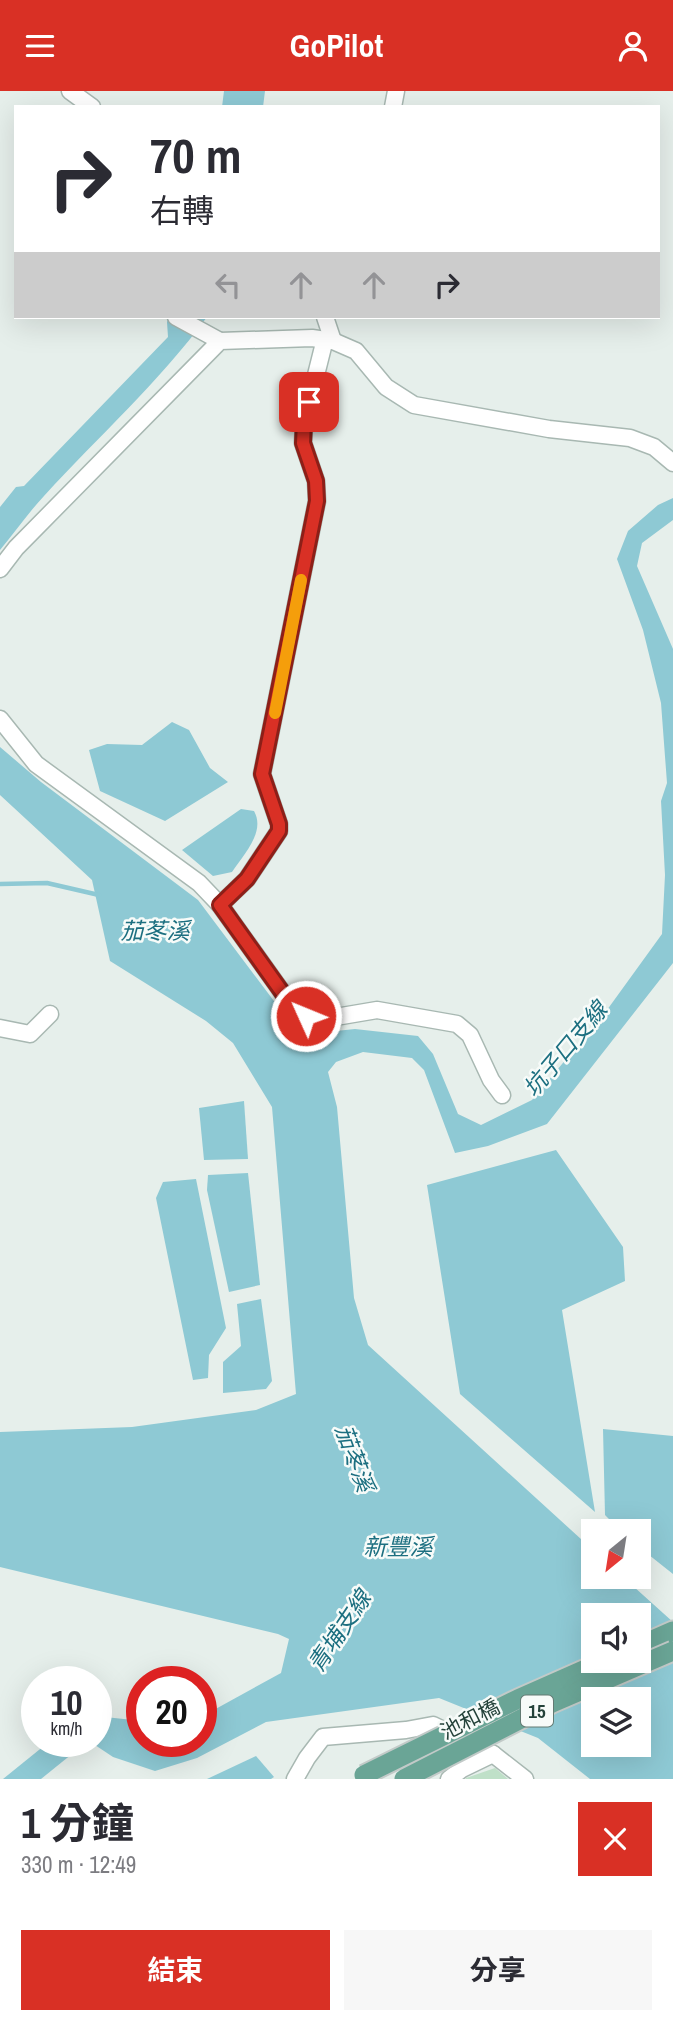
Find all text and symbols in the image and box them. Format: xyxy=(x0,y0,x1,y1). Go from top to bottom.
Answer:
text: GoPilot xyxy=(290,24,383,67)
icon: menu xyxy=(21,27,59,65)
icon: person xyxy=(614,27,652,65)
text: 70 m xyxy=(150,122,242,188)
icon: right xyxy=(35,133,126,224)
text: 右轉 xyxy=(150,189,214,232)
icon: left xyxy=(209,266,247,304)
icon: ahead xyxy=(282,266,320,304)
icon: ahead xyxy=(355,266,393,304)
icon: right xyxy=(428,266,466,304)
pin xyxy=(279,372,339,432)
icon: arrive xyxy=(290,383,328,421)
water label: 茄苳溪 xyxy=(121,915,193,946)
position arrow xyxy=(269,979,343,1053)
water label: 坑子口支線 xyxy=(516,993,616,1103)
water label: 茄苳溪 xyxy=(329,1420,382,1499)
north arrow xyxy=(581,1519,651,1589)
map controls xyxy=(581,1519,651,1757)
water label: 新豐溪 xyxy=(364,1531,436,1562)
water label: 青埔支線 xyxy=(300,1582,379,1678)
button: sound xyxy=(581,1603,651,1673)
speed limit sign: 20 xyxy=(126,1666,217,1757)
text: 10 xyxy=(51,1679,82,1726)
button: layers xyxy=(581,1687,651,1757)
street label: 池和橋 xyxy=(435,1692,505,1746)
road number: 15 xyxy=(521,1695,553,1727)
text: km/h xyxy=(51,1716,83,1741)
text: 1 分鐘 xyxy=(21,1795,134,1851)
button: close xyxy=(578,1802,652,1876)
text: 330 m · 12:49 xyxy=(21,1849,136,1880)
button: 結束 xyxy=(21,1930,330,2010)
button: 分享 xyxy=(344,1930,652,2010)

